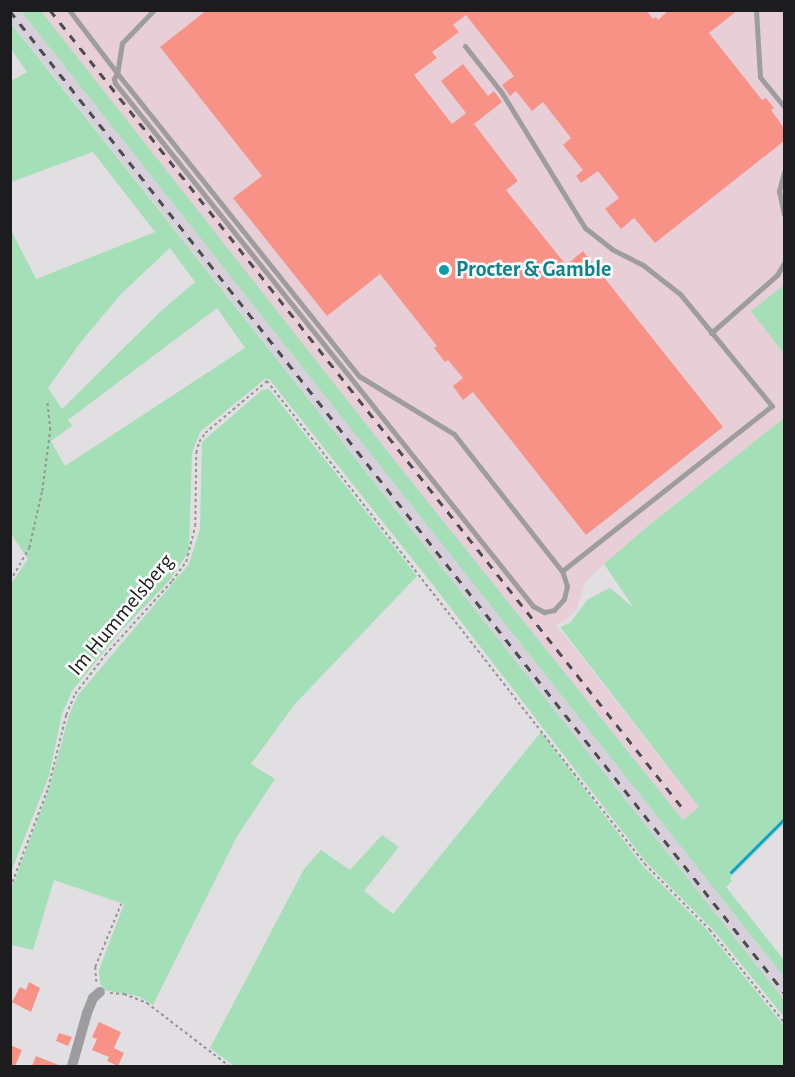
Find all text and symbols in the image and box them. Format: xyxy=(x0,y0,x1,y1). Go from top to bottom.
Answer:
place label: Procter & Gamble xyxy=(456,257,611,283)
marker: Procter & Gamble xyxy=(437,263,451,277)
street label: Im Hummelsberg xyxy=(62,549,180,681)

